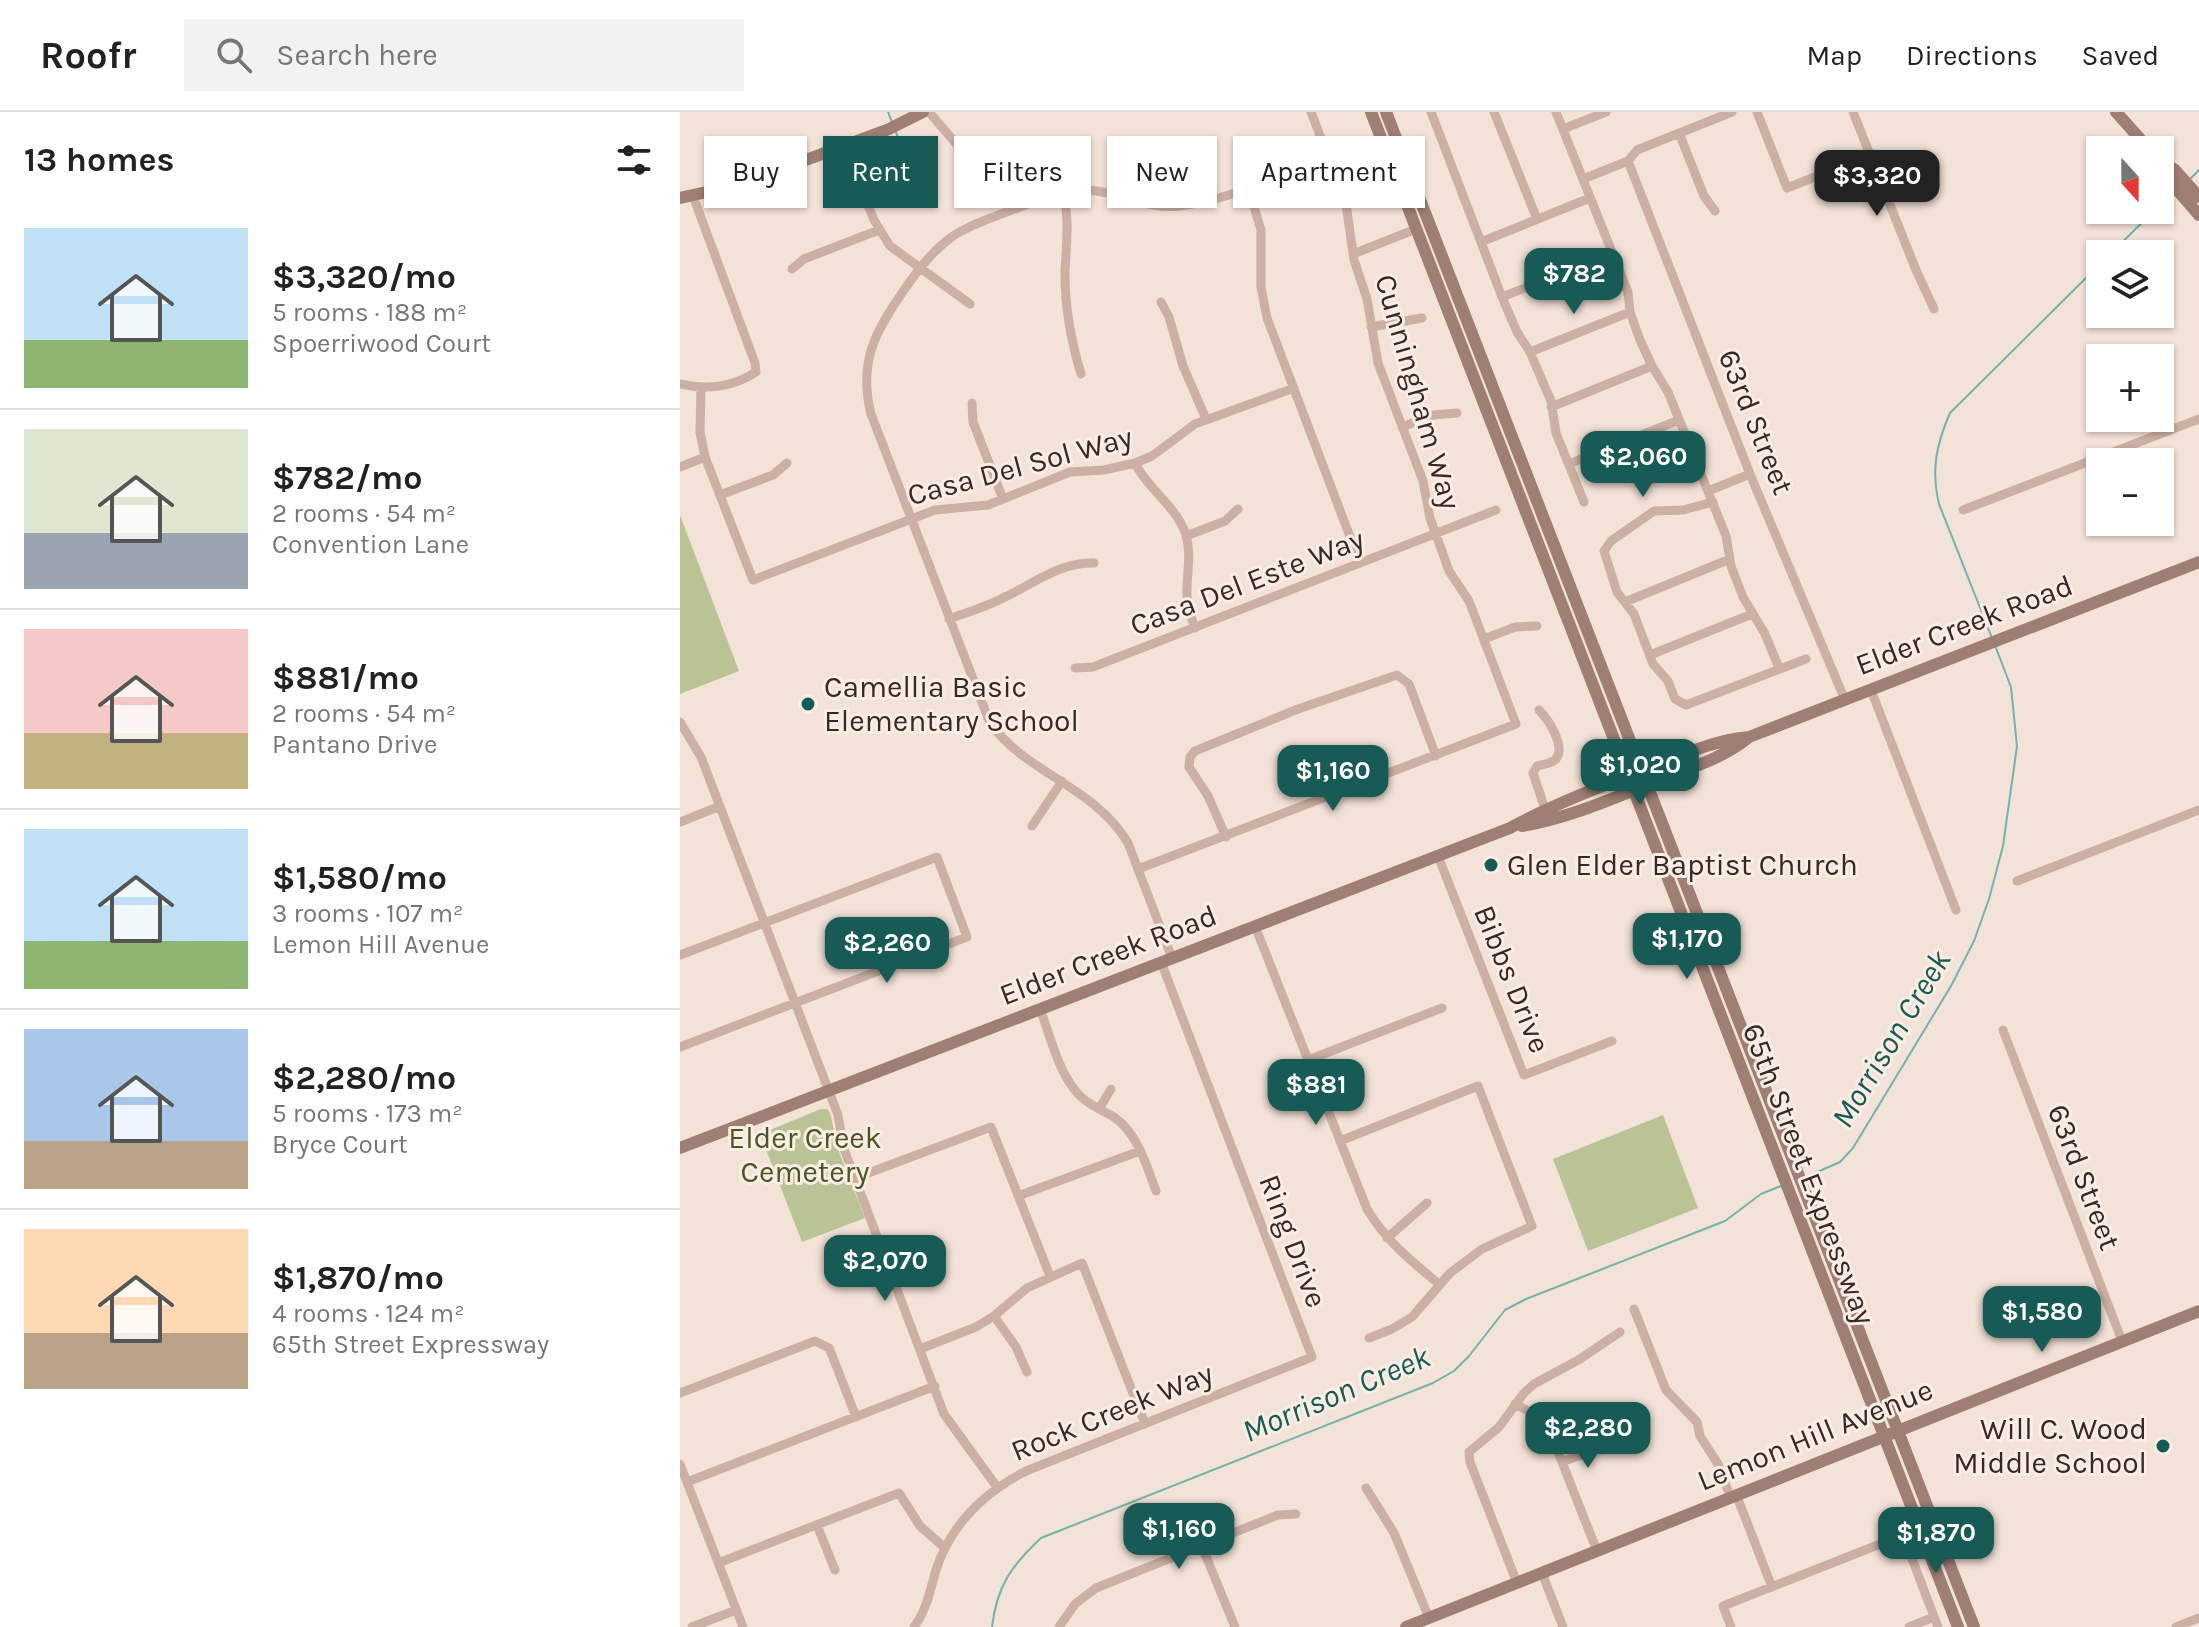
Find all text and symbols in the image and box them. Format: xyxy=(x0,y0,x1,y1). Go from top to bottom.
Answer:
search box xyxy=(184,19,744,91)
text: Roofr xyxy=(40,33,136,78)
icon: search xyxy=(212,33,256,77)
text: Search here xyxy=(276,37,438,73)
text: Map xyxy=(1807,39,1862,72)
text: Directions xyxy=(1906,39,2038,72)
text: Saved xyxy=(2082,39,2159,72)
chip: Buy xyxy=(704,136,807,208)
chip: Rent xyxy=(823,136,938,208)
chip: Filters xyxy=(954,136,1091,208)
chip: New xyxy=(1107,136,1217,208)
chip: Apartment xyxy=(1233,136,1425,208)
north arrow xyxy=(2086,136,2174,224)
map controls xyxy=(2086,136,2174,536)
icon: filters xyxy=(612,138,656,182)
text: 13 homes xyxy=(24,140,175,180)
pin: $3,320 xyxy=(1812,150,1942,218)
text: $3,320 xyxy=(1832,160,1922,191)
button: layers xyxy=(2086,240,2174,328)
pin: $782 xyxy=(1527,248,1621,316)
text: $3,320/mo xyxy=(272,257,456,297)
text: $782 xyxy=(1542,258,1606,289)
icon: home xyxy=(88,260,184,356)
street label: Cunningham Way xyxy=(1367,270,1469,514)
text: 5 rooms · 188 m² xyxy=(272,297,467,328)
text: Spoerriwood Court xyxy=(272,328,491,359)
street label: 63rd Street xyxy=(1711,344,1801,500)
button: + xyxy=(2086,344,2174,432)
street label: Casa Del Sol Way xyxy=(904,419,1136,513)
pin: $2,060 xyxy=(1578,431,1708,499)
text: $2,060 xyxy=(1599,441,1687,472)
button: − xyxy=(2086,448,2174,536)
text: $782/mo xyxy=(272,458,422,498)
icon: home xyxy=(88,461,184,557)
text: 2 rooms · 54 m² xyxy=(272,498,456,529)
street label: Casa Del Este Way xyxy=(1125,521,1369,643)
text: Convention Lane xyxy=(272,529,469,560)
street label: Elder Creek Road xyxy=(1850,567,2078,683)
text: $881/mo xyxy=(272,658,419,698)
icon: home xyxy=(88,661,184,757)
place label: Camellia Basic Elementary School xyxy=(824,669,1079,739)
marker: Camellia Basic Elementary School xyxy=(799,695,817,713)
text: 2 rooms · 54 m² xyxy=(272,698,456,729)
text: Pantano Drive xyxy=(272,729,437,760)
pin: $1,020 xyxy=(1575,739,1705,807)
pin: $1,160 xyxy=(1268,745,1398,813)
text: $1,020 xyxy=(1599,749,1681,780)
text: $1,160 xyxy=(1295,755,1371,786)
place label: Glen Elder Baptist Church xyxy=(1507,847,1858,883)
marker: Glen Elder Baptist Church xyxy=(1482,856,1500,874)
text: $1,580/mo xyxy=(272,858,447,898)
icon: home xyxy=(88,861,184,957)
street label: Elder Creek Road xyxy=(994,897,1222,1013)
text: 3 rooms · 107 m² xyxy=(272,898,463,929)
street label: Bibbs Drive xyxy=(1466,900,1558,1058)
pin: $1,170 xyxy=(1622,913,1752,981)
pin: $2,260 xyxy=(822,917,952,985)
text: $1,170 xyxy=(1651,923,1723,954)
text: $2,260 xyxy=(843,927,931,958)
text: Lemon Hill Avenue xyxy=(272,929,489,960)
water label: Morrison Creek xyxy=(1824,943,1959,1134)
street label: 65th Street Expressway xyxy=(1735,1018,1883,1330)
text: $2,280/mo xyxy=(272,1058,456,1098)
pin: $881 xyxy=(1269,1059,1363,1127)
icon: home xyxy=(88,1061,184,1157)
text: $881 xyxy=(1286,1069,1346,1100)
text: 5 rooms · 173 m² xyxy=(272,1098,463,1129)
street label: 63rd Street xyxy=(2040,1099,2128,1255)
park label: Elder Creek Cemetery xyxy=(728,1120,882,1190)
text: Bryce Court xyxy=(272,1129,408,1160)
street label: Ring Drive xyxy=(1251,1169,1335,1313)
pin: $2,070 xyxy=(820,1235,950,1303)
text: $2,070 xyxy=(842,1245,928,1276)
text: $1,870/mo xyxy=(272,1258,444,1298)
icon: home xyxy=(88,1261,184,1357)
pin: $1,580 xyxy=(1977,1286,2107,1354)
text: $1,580 xyxy=(2001,1296,2083,1327)
text: 4 rooms · 124 m² xyxy=(272,1298,465,1329)
text: 65th Street Expressway xyxy=(272,1329,549,1360)
water label: Morrison Creek xyxy=(1237,1338,1436,1450)
street label: Rock Creek Way xyxy=(1006,1355,1218,1469)
street label: Lemon Hill Avenue xyxy=(1692,1371,1938,1499)
pin: $2,280 xyxy=(1523,1402,1653,1470)
place label: Will C. Wood Middle School xyxy=(1953,1411,2147,1481)
text: $2,280 xyxy=(1543,1412,1633,1443)
marker: Will C. Wood Middle School xyxy=(2154,1437,2172,1455)
pin: $1,160 xyxy=(1114,1503,1244,1571)
pin: $1,870 xyxy=(1871,1507,2001,1575)
text: $1,160 xyxy=(1141,1513,1217,1544)
text: $1,870 xyxy=(1896,1517,1976,1548)

